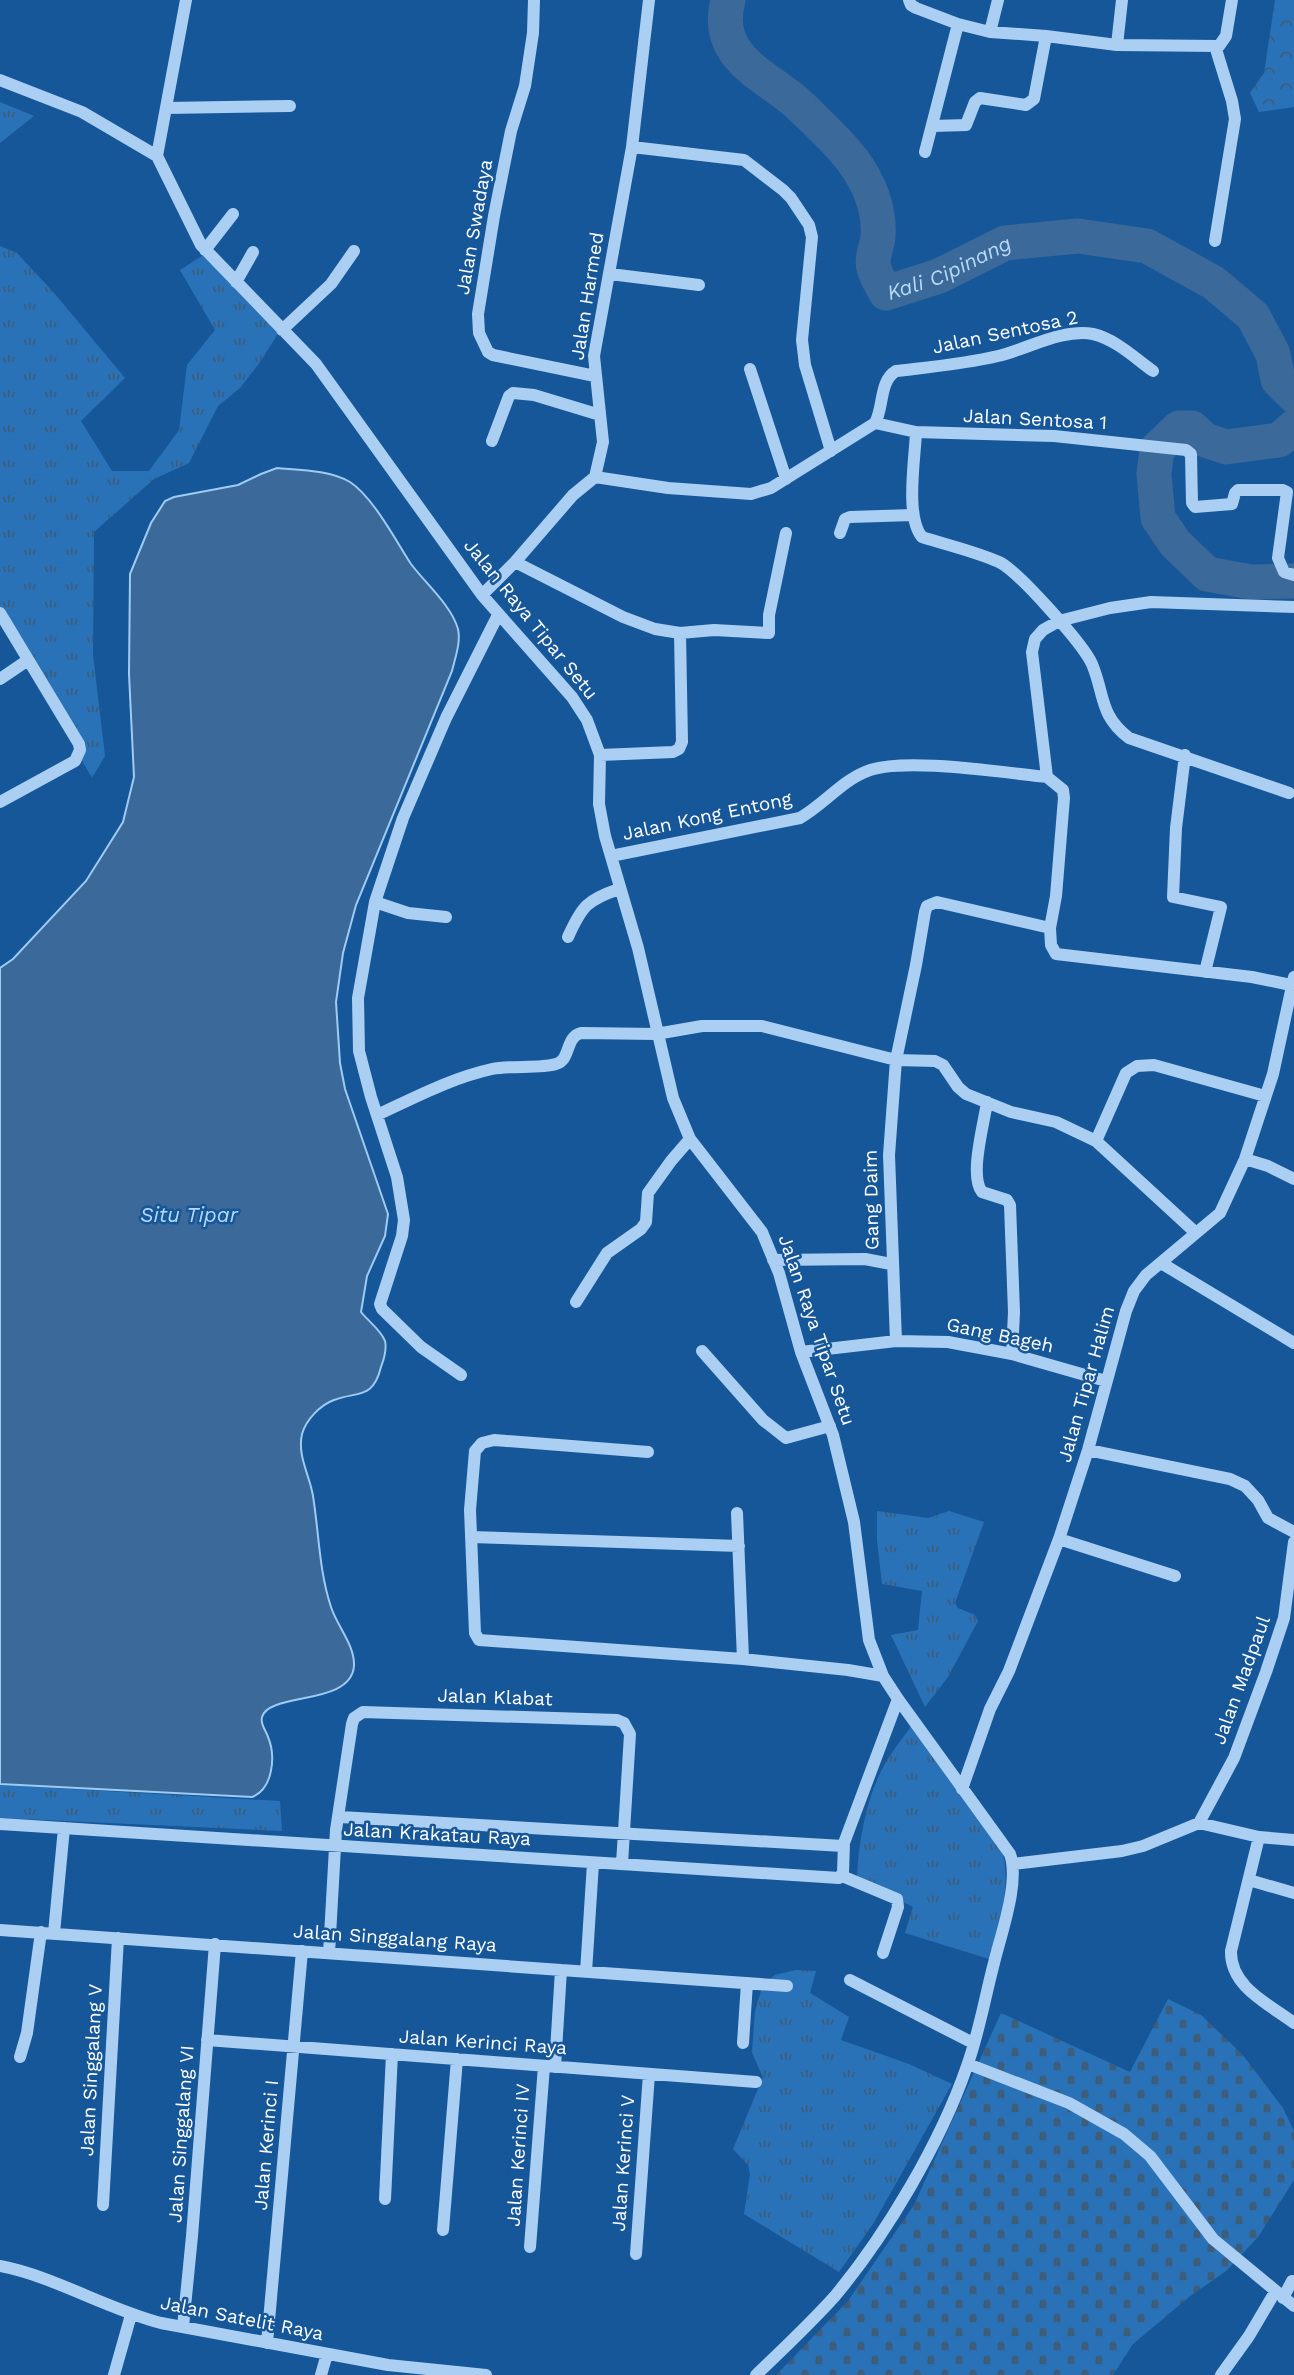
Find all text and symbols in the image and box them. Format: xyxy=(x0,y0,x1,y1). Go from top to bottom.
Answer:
street label: Jalan Swadaya xyxy=(451,157,497,296)
street label: Jalan Harmed xyxy=(566,230,608,362)
water label: Kali Cipinang xyxy=(883,230,1015,304)
street label: Jalan Sentosa 2 xyxy=(930,305,1080,359)
street label: Jalan Sentosa 1 xyxy=(963,404,1107,434)
street label: Jalan Raya Tipar Setu xyxy=(459,534,603,704)
street label: Jalan Kong Entong xyxy=(620,787,795,845)
street label: Gang Daim xyxy=(859,1150,883,1250)
water label: Situ Tipar xyxy=(140,1202,239,1227)
street label: Jalan Raya Tipar Setu xyxy=(774,1232,860,1428)
street label: Jalan Tipar Halim xyxy=(1053,1303,1119,1465)
street label: Gang Bageh xyxy=(944,1312,1056,1358)
street label: Jalan Madpaul xyxy=(1207,1612,1275,1747)
street label: Jalan Klabat xyxy=(437,1683,553,1711)
street label: Jalan Krakatau Raya xyxy=(343,1818,532,1850)
street label: Jalan Singgalang Raya xyxy=(292,1919,498,1957)
street label: Jalan Singgalang V xyxy=(75,1983,107,2157)
street label: Jalan Kerinci Raya xyxy=(398,2025,568,2059)
street label: Jalan Singgalang VI xyxy=(163,2044,199,2224)
street label: Jalan Kerinci I xyxy=(249,2079,283,2211)
street label: Jalan Kerinci IV xyxy=(502,2083,534,2227)
street label: Jalan Kerinci V xyxy=(607,2094,639,2232)
street label: Jalan Satelit Raya xyxy=(158,2291,326,2345)

